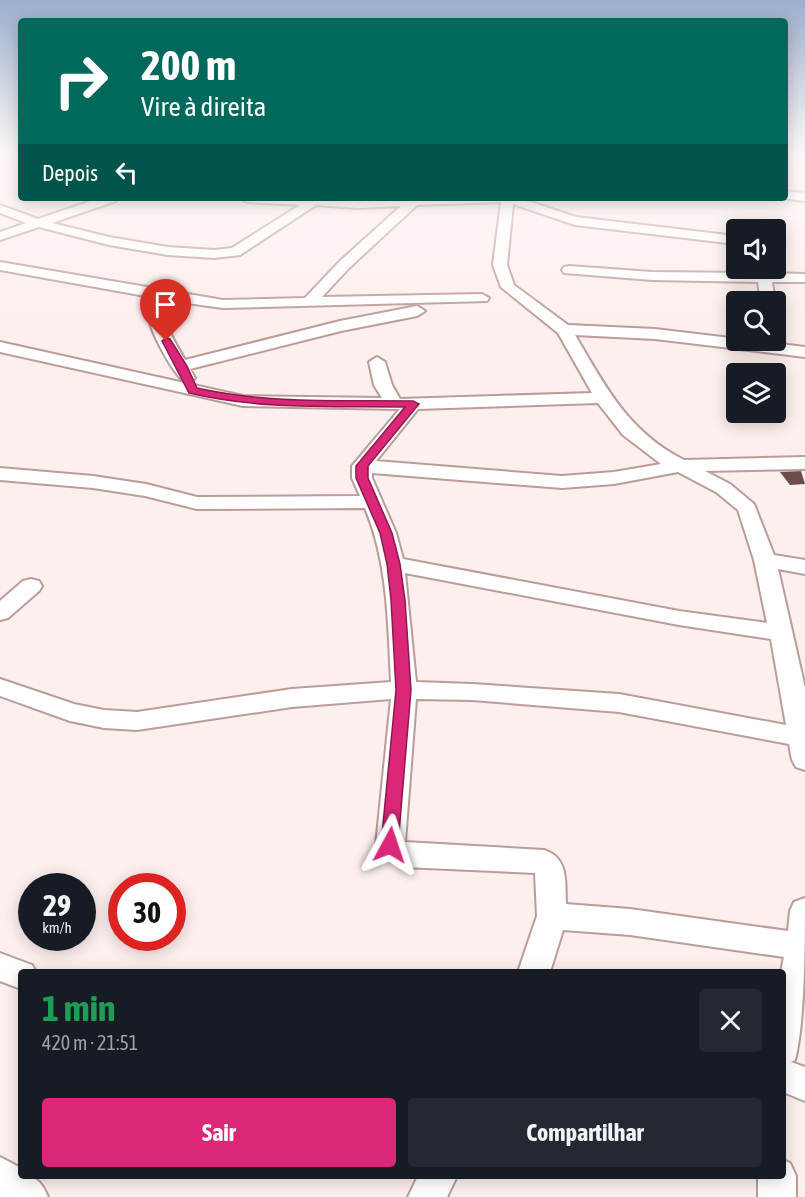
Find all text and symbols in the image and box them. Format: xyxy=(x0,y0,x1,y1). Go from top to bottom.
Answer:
text: 200 m xyxy=(141,41,236,89)
icon: right xyxy=(42,42,120,120)
text: Vire à direita xyxy=(141,91,266,122)
icon: left xyxy=(110,156,143,189)
text: Depois xyxy=(42,160,98,186)
map controls xyxy=(726,219,786,423)
button: sound xyxy=(726,219,786,279)
pin xyxy=(140,279,191,341)
icon: arrive xyxy=(149,288,182,321)
button: search xyxy=(726,291,786,351)
button: layers xyxy=(726,363,786,423)
position arrow xyxy=(358,813,422,877)
speed limit sign: 30 xyxy=(108,873,186,951)
text: 29 xyxy=(43,888,71,922)
text: km/h xyxy=(42,919,72,936)
text: 1 min xyxy=(42,987,116,1029)
button: close xyxy=(699,989,762,1052)
text: 420 m · 21:51 xyxy=(42,1031,138,1054)
button: Sair xyxy=(42,1098,396,1167)
button: Compartilhar xyxy=(408,1098,762,1167)

